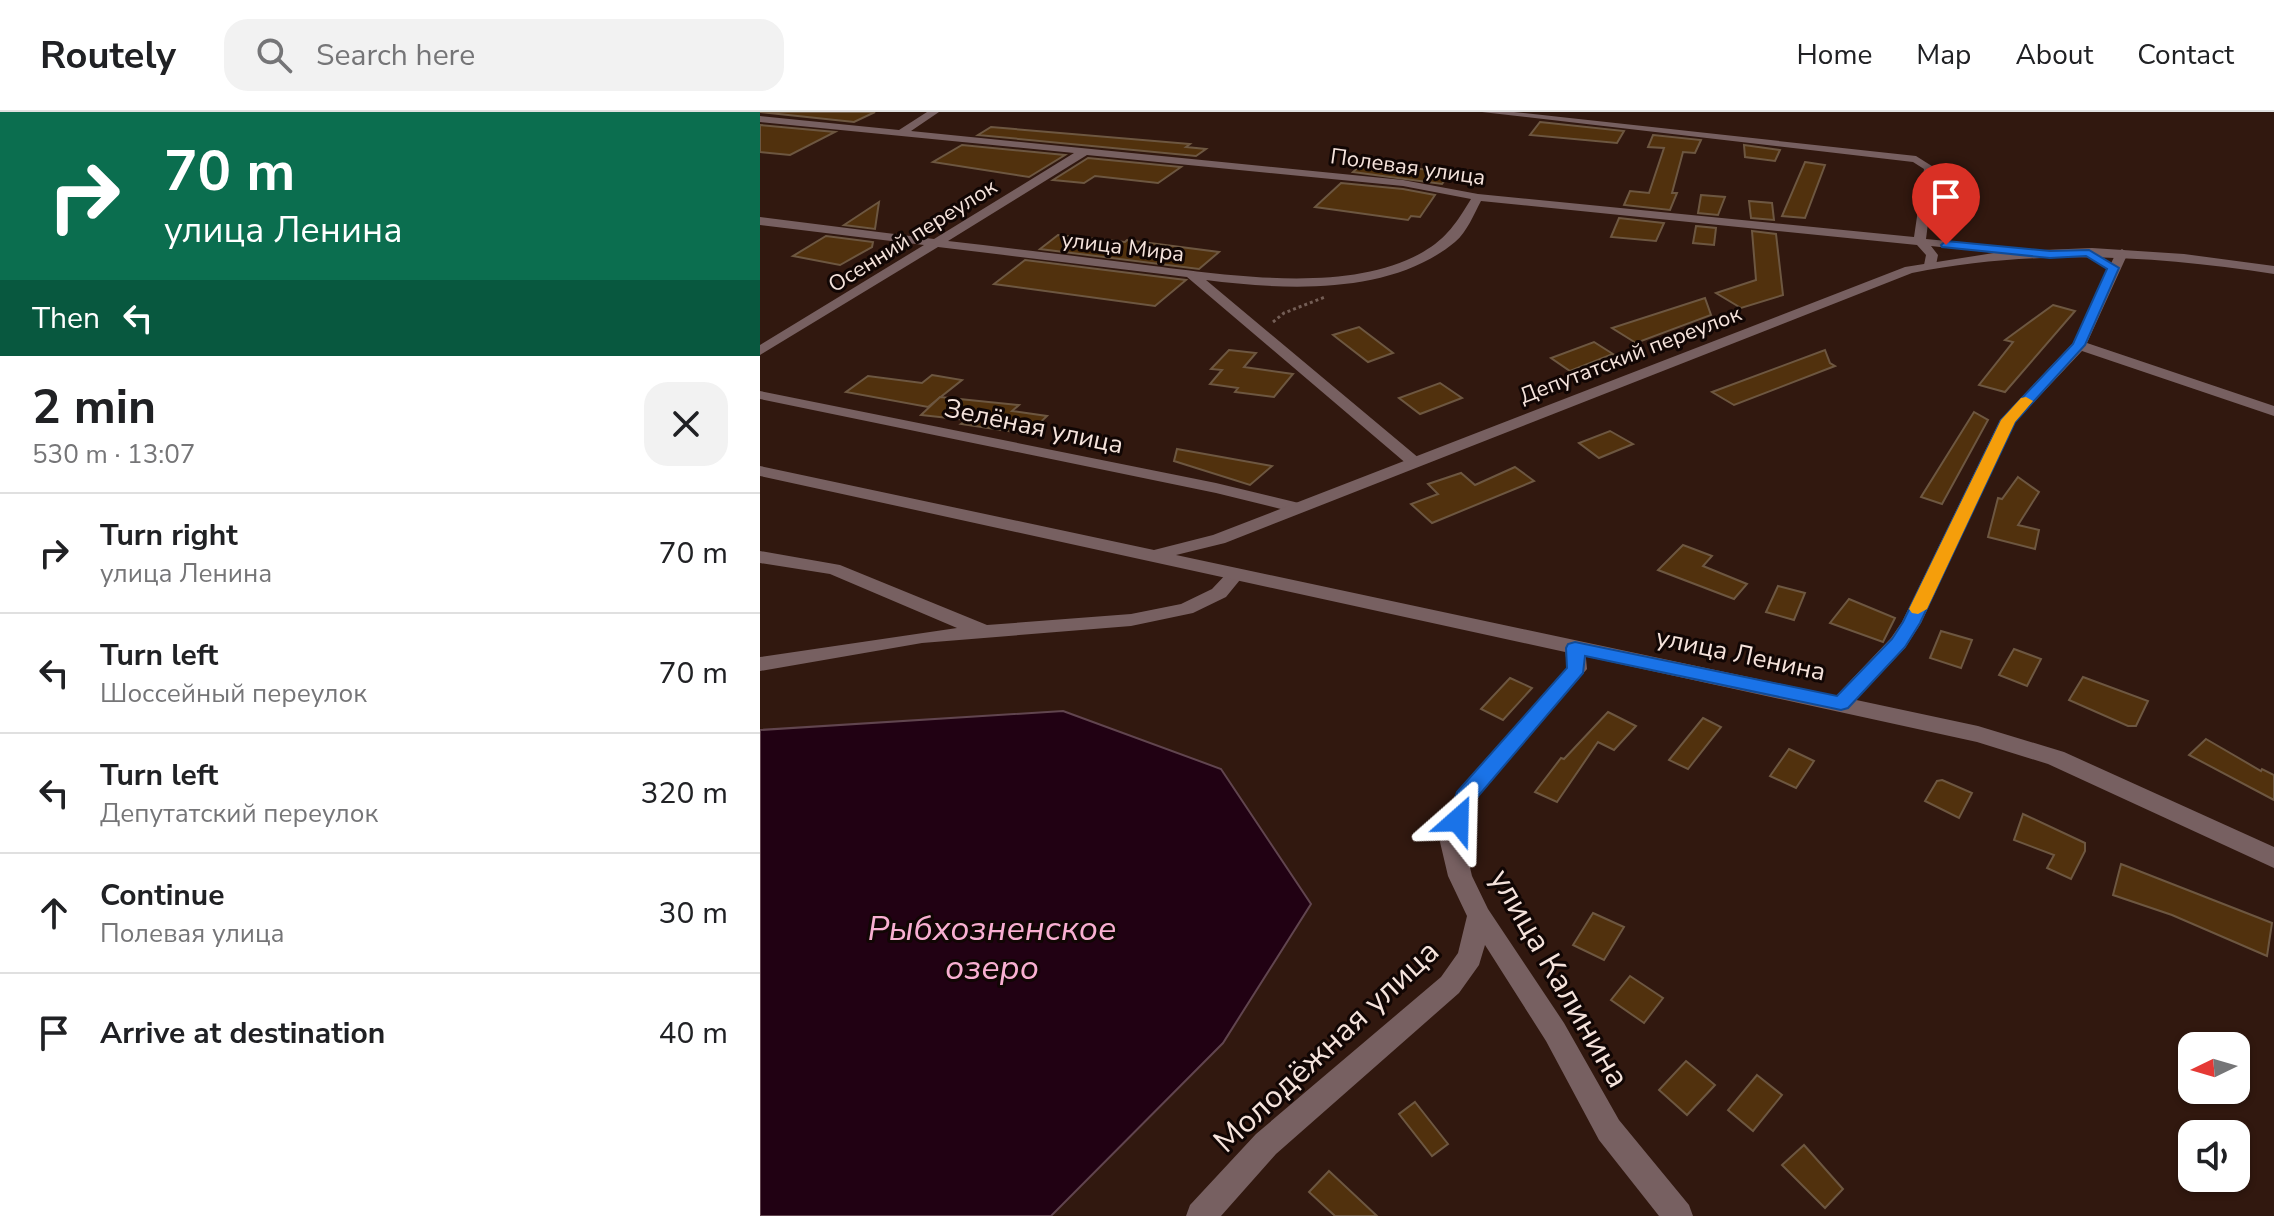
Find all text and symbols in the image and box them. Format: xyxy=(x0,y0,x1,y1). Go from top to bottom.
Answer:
search box xyxy=(224,19,784,91)
text: Routely xyxy=(40,30,176,81)
icon: search xyxy=(252,33,296,77)
text: Search here xyxy=(316,35,475,76)
text: Home xyxy=(1797,36,1872,74)
text: Map xyxy=(1916,36,1971,74)
text: About xyxy=(2015,36,2093,74)
text: Contact xyxy=(2137,36,2234,74)
text: 70 m xyxy=(164,133,295,210)
street label: Полевая улица xyxy=(1328,141,1487,193)
icon: right xyxy=(32,144,136,248)
pin xyxy=(1912,163,1980,245)
street label: Осенний переулок xyxy=(823,172,1003,300)
icon: arrive xyxy=(1924,175,1968,219)
text: улица Ленина xyxy=(164,206,403,255)
street label: улица Мира xyxy=(1060,225,1186,269)
icon: left xyxy=(116,296,160,340)
text: Then xyxy=(32,298,100,339)
street label: Депутатский переулок xyxy=(1515,299,1746,411)
text: 2 min xyxy=(32,374,156,440)
button: close xyxy=(644,382,728,466)
street label: Зелёная улица xyxy=(941,390,1127,463)
text: 530 m · 13:07 xyxy=(32,437,195,472)
text: Turn right xyxy=(100,515,238,556)
icon: right xyxy=(32,531,76,575)
text: 70 m xyxy=(659,533,728,574)
text: улица Ленина xyxy=(100,556,272,591)
street label: улица Ленина xyxy=(1653,619,1829,690)
text: Turn left xyxy=(100,635,218,676)
icon: left xyxy=(32,651,76,695)
text: 70 m xyxy=(659,653,728,694)
text: Шоссейный переулок xyxy=(100,676,367,711)
text: Turn left xyxy=(100,755,218,796)
icon: left xyxy=(32,771,76,815)
text: 320 m xyxy=(641,773,728,814)
position arrow xyxy=(1416,778,1500,862)
text: Депутатский переулок xyxy=(100,796,378,831)
street label: улица Калинина xyxy=(1479,861,1640,1095)
text: Continue xyxy=(100,875,225,916)
icon: ahead xyxy=(32,891,76,935)
text: 30 m xyxy=(659,893,728,934)
water label: Рыбхозненское озеро xyxy=(868,906,1116,991)
text: Полевая улица xyxy=(100,916,285,951)
street label: Молодёжная улица xyxy=(1204,930,1448,1162)
icon: arrive xyxy=(32,1011,76,1055)
text: Arrive at destination xyxy=(100,1013,385,1054)
text: 40 m xyxy=(659,1013,728,1054)
north arrow xyxy=(2178,1032,2250,1104)
map controls xyxy=(2178,1032,2250,1192)
button: sound xyxy=(2178,1120,2250,1192)

